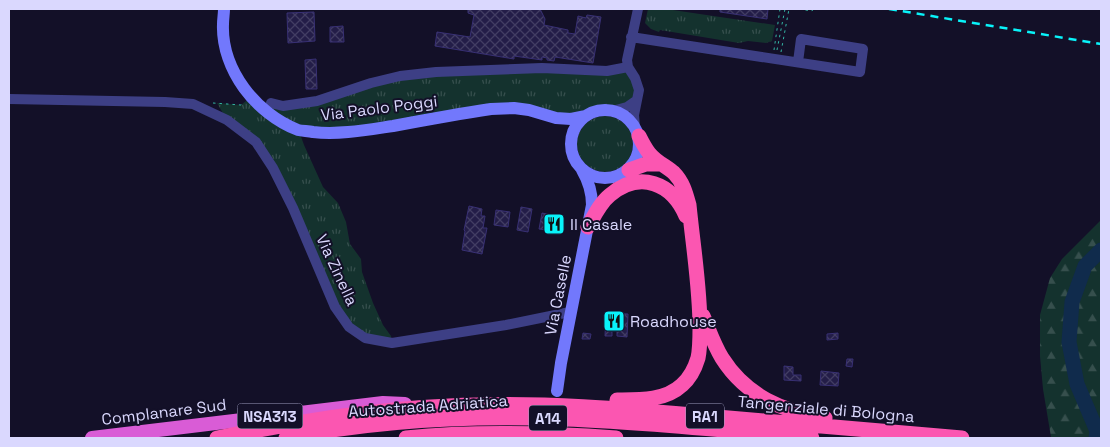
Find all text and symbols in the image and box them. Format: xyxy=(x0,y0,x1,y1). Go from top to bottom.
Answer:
street label: Via Paolo Poggi xyxy=(320,90,438,126)
restaurant icon: Il Casale xyxy=(542,212,566,236)
place label: Il Casale xyxy=(570,214,632,235)
street label: Via Zinella xyxy=(311,231,363,309)
street label: Via Caselle xyxy=(540,253,576,337)
restaurant icon: Roadhouse xyxy=(602,309,626,333)
place label: Roadhouse xyxy=(630,311,717,332)
street label: Autostrada Adriatica xyxy=(348,390,508,422)
street label: Tangenziale di Bologna xyxy=(737,391,915,427)
street label: Complanare Sud xyxy=(100,394,228,430)
road number: NSA313 xyxy=(238,404,302,428)
road number: RA1 xyxy=(686,404,724,428)
road number: A14 xyxy=(529,406,567,430)

